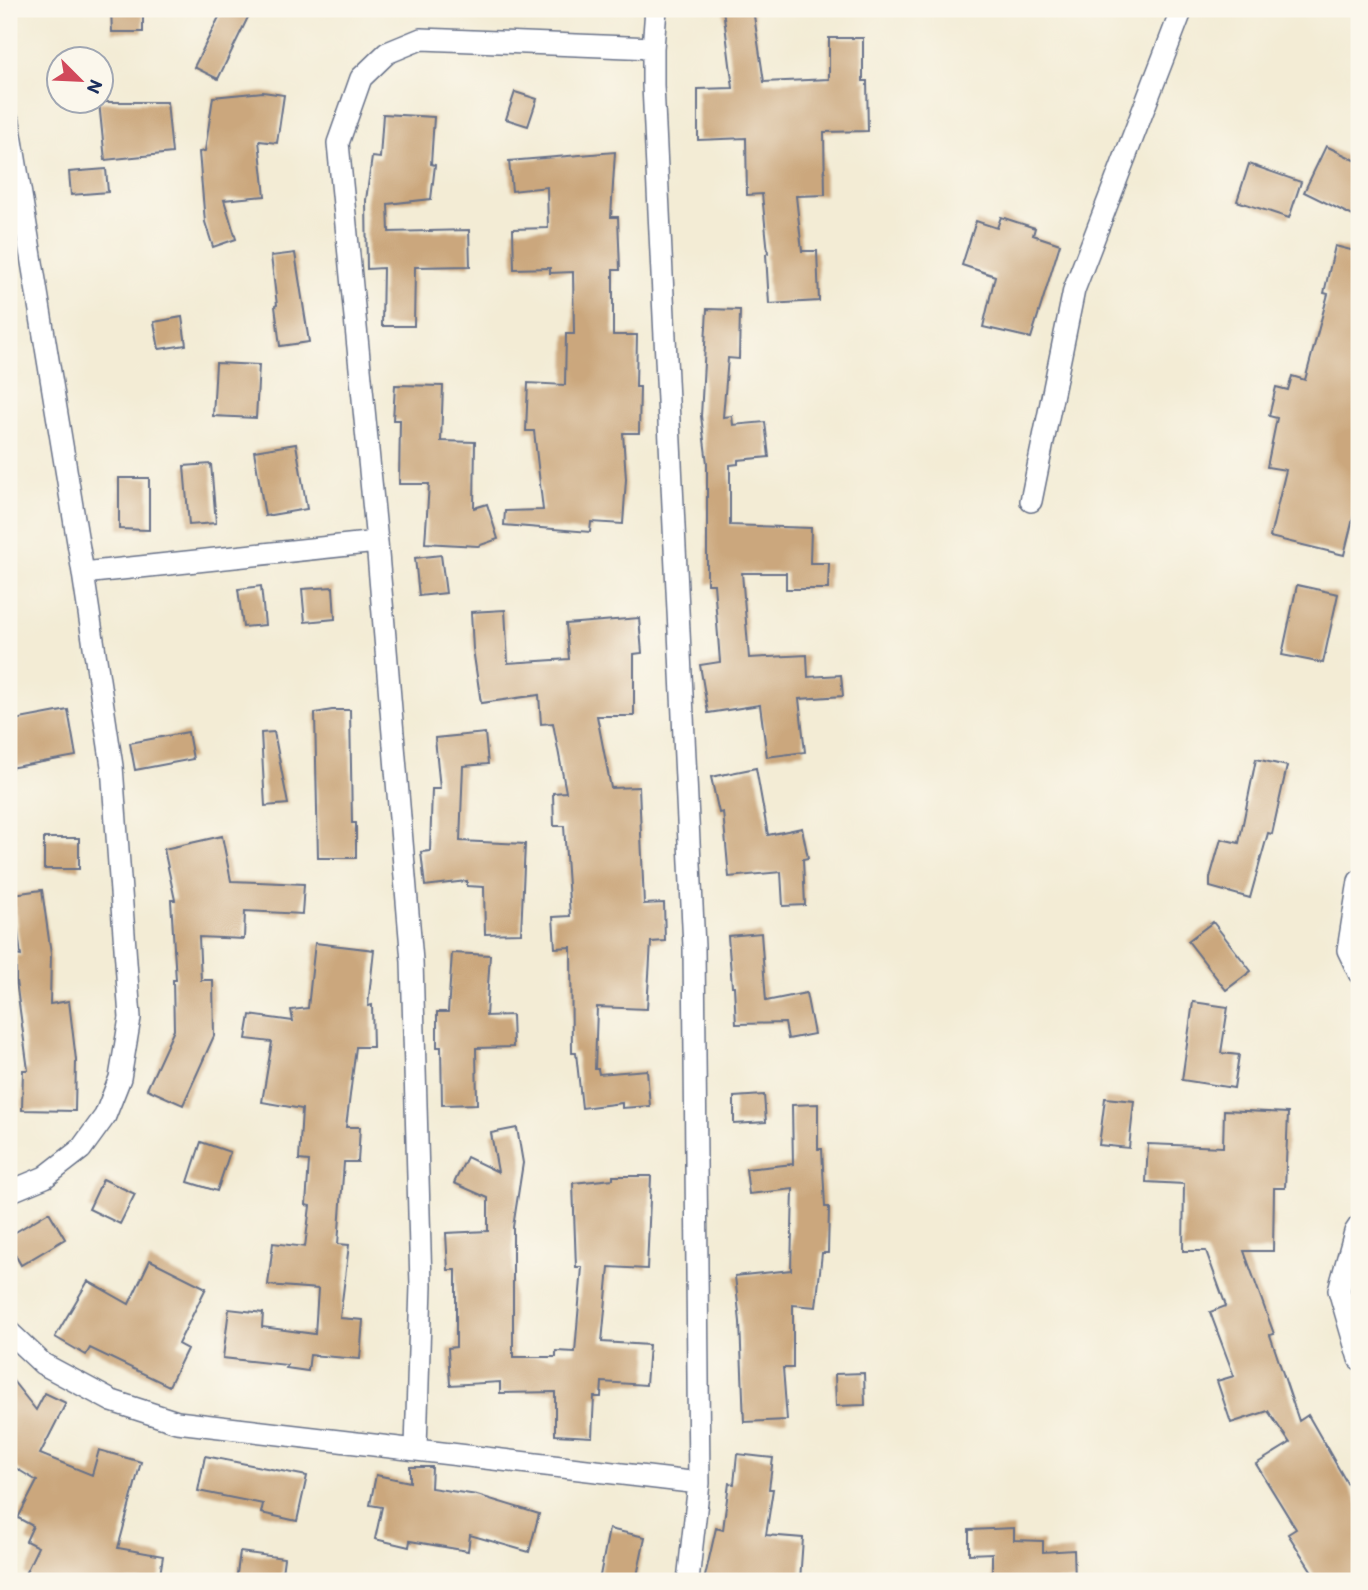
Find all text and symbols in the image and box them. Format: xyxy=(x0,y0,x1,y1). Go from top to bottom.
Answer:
north arrow xyxy=(46,46,116,116)
text: N xyxy=(82,76,108,97)

